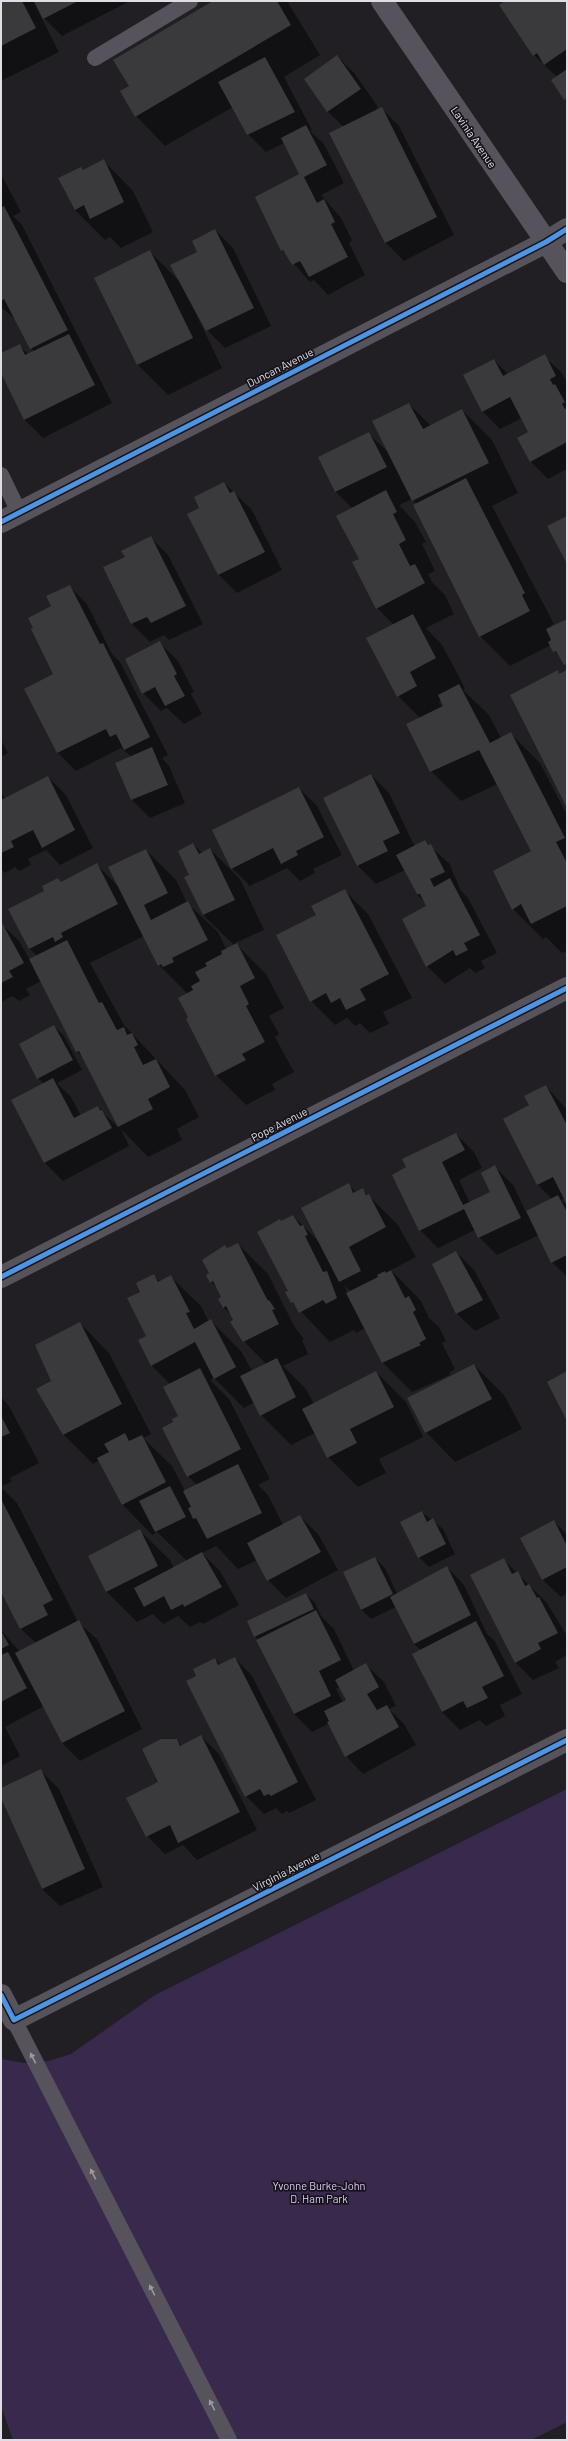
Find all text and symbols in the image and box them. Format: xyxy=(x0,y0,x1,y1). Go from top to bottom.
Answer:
street label: Lavinia Avenue xyxy=(449,104,499,170)
street label: Duncan Avenue xyxy=(245,345,316,389)
street label: Pope Avenue xyxy=(249,1104,309,1144)
street label: Virginia Avenue xyxy=(250,1848,322,1893)
one-way arrow xyxy=(30,2053,37,2064)
one-way arrow xyxy=(90,2168,96,2180)
park label: Yvonne Burke-John D. Ham Park xyxy=(272,2179,366,2205)
one-way arrow xyxy=(149,2284,155,2295)
one-way arrow xyxy=(208,2400,215,2411)

